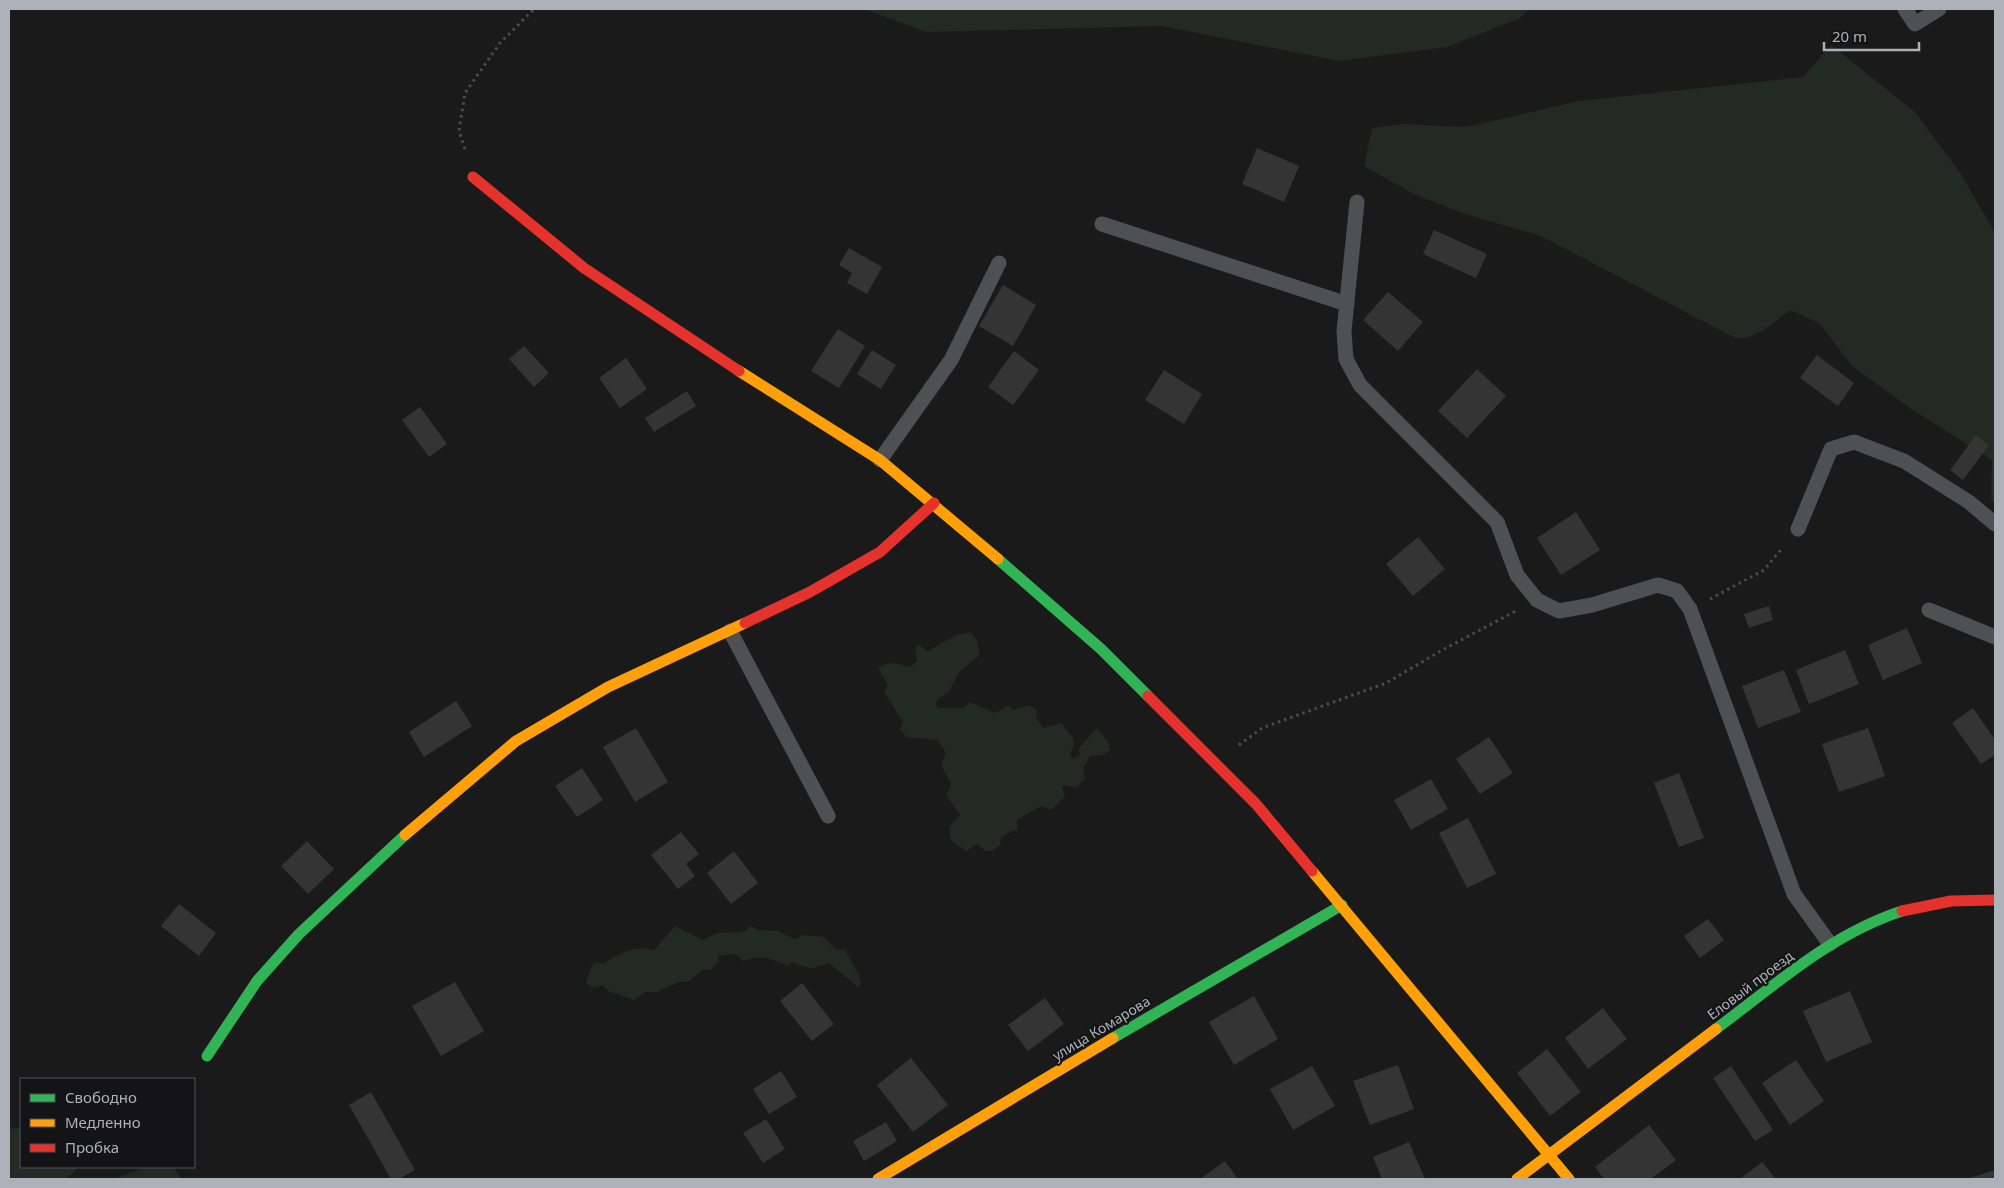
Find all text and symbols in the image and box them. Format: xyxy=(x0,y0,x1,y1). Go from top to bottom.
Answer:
scale bar xyxy=(1824,20,1919,52)
text: 20 m xyxy=(1832,26,1867,46)
street label: Еловый проезд xyxy=(1703,946,1797,1024)
street label: улица Комарова xyxy=(1048,991,1154,1065)
legend xyxy=(20,1078,195,1168)
text: Свободно xyxy=(65,1087,137,1107)
text: Медленно xyxy=(65,1112,141,1132)
text: Пробка xyxy=(65,1137,119,1157)

